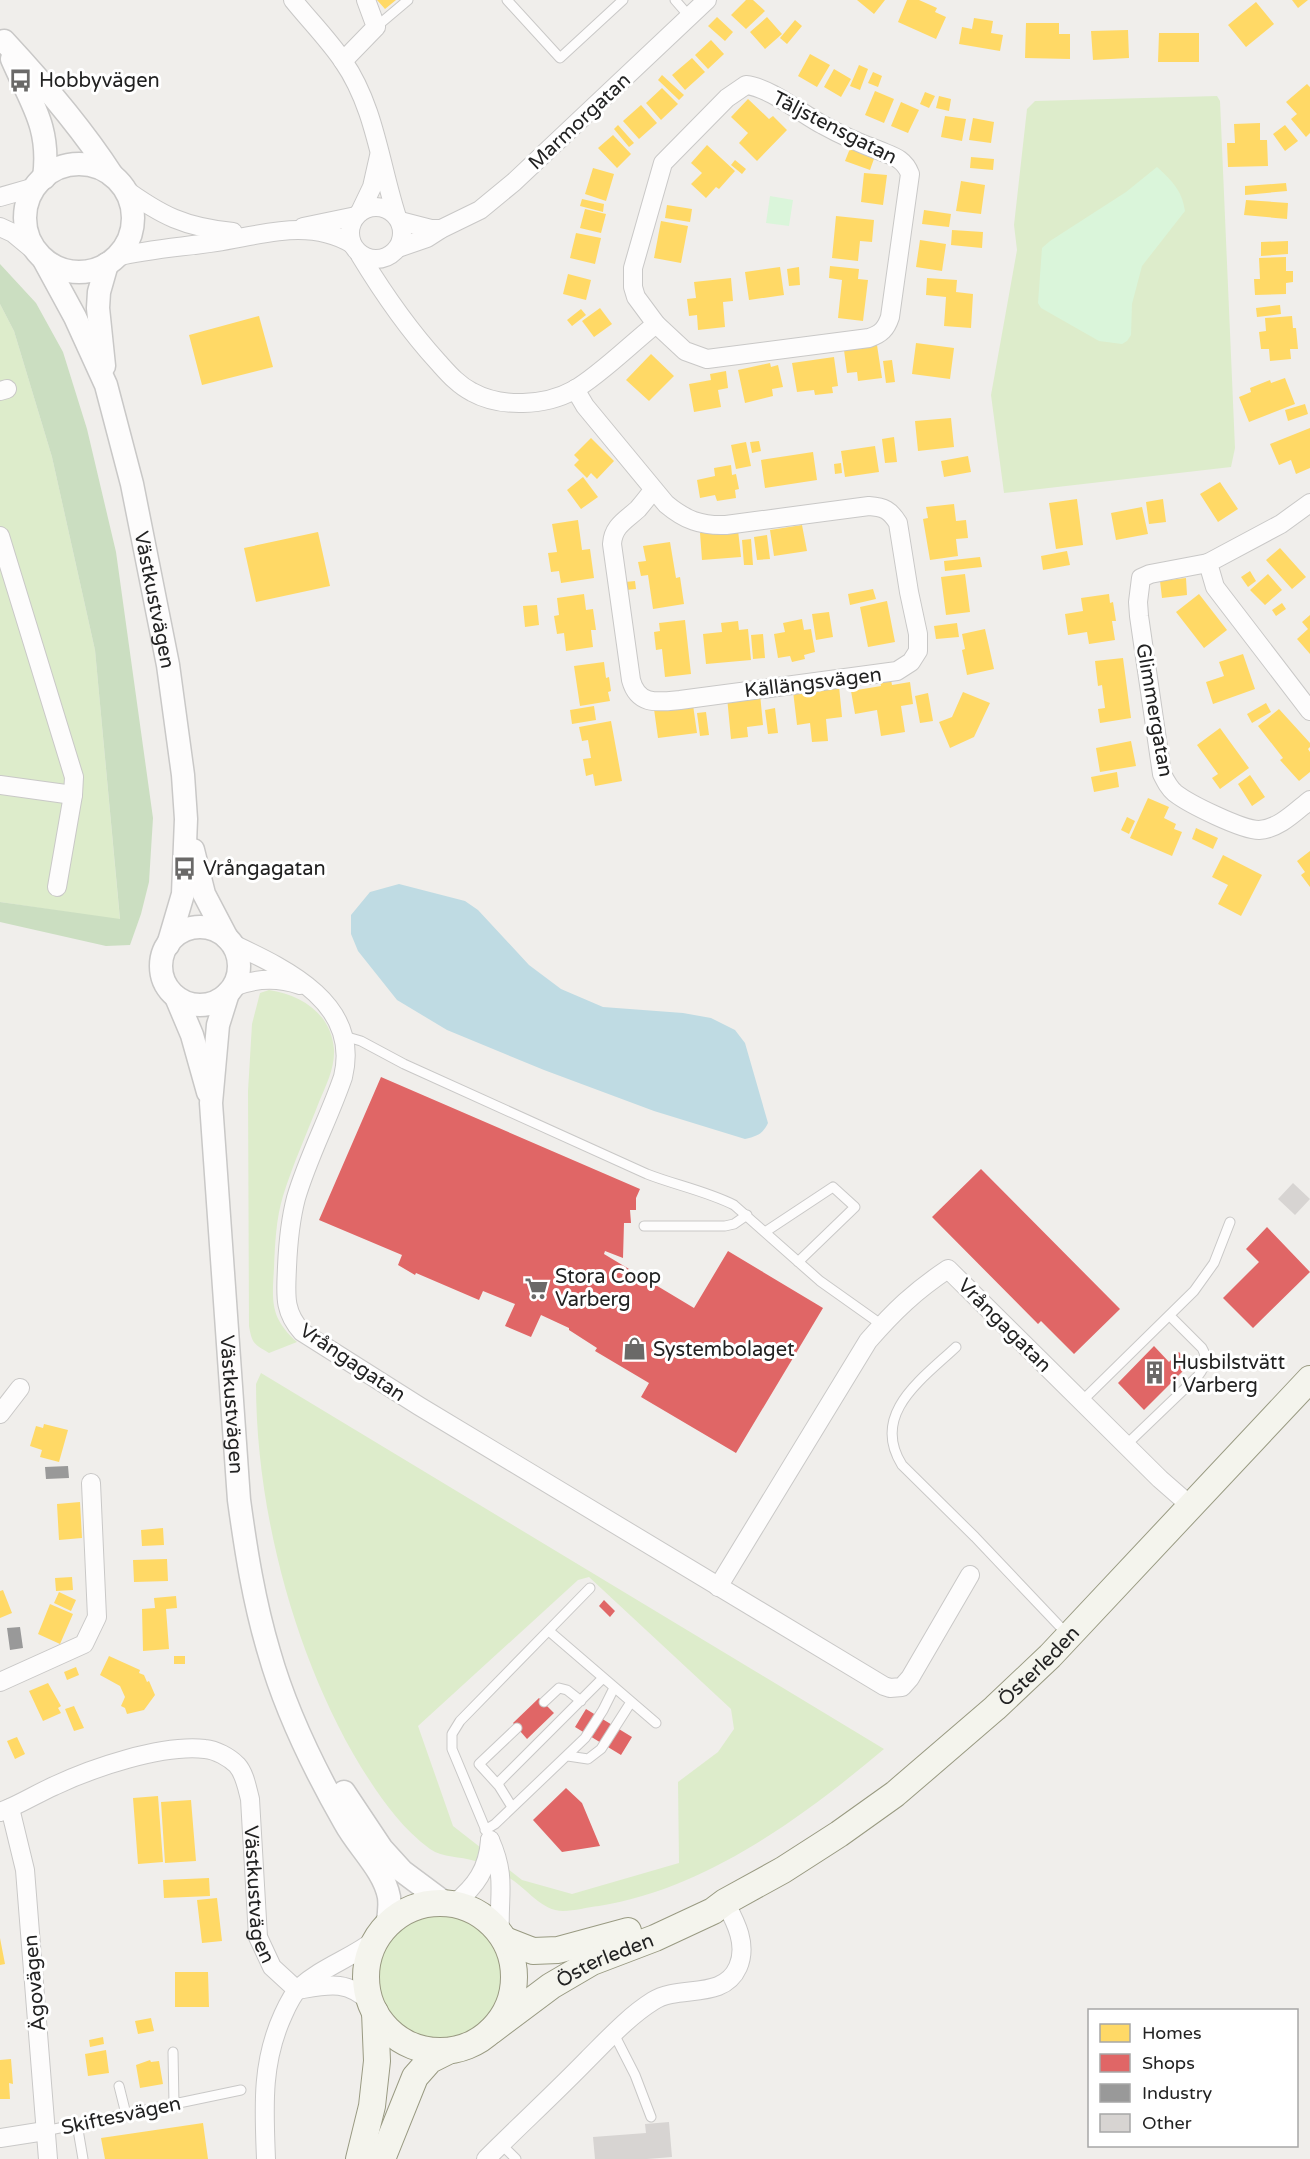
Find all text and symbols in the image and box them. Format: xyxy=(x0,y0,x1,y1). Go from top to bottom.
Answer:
bus stop icon: Hobbyvägen xyxy=(8,67,34,93)
street label: Marmorgatan xyxy=(524,68,636,175)
place label: Hobbyvägen xyxy=(39,69,160,93)
street label: Täljstensgatan xyxy=(768,86,901,170)
street label: Västkustvägen xyxy=(129,529,179,671)
street label: Glimmergatan xyxy=(1130,642,1178,779)
street label: Källängsvägen xyxy=(743,663,883,703)
bus stop icon: Vrångagatan xyxy=(172,855,198,881)
place label: Vrångagatan xyxy=(203,857,326,881)
place label: Stora Coop Varberg xyxy=(555,1265,661,1312)
street label: Vrångagatan xyxy=(952,1274,1056,1378)
supermarket icon: Stora Coop Varberg xyxy=(524,1275,550,1301)
street label: Vrångagatan xyxy=(295,1319,410,1407)
street label: Västkustvägen xyxy=(214,1334,248,1475)
shop icon: Systembolaget xyxy=(622,1336,648,1362)
place label: Systembolaget xyxy=(653,1338,795,1362)
place label: Husbilstvätt i Varberg xyxy=(1172,1351,1285,1398)
building icon: Husbilstvätt i Varberg xyxy=(1141,1360,1167,1386)
street label: Österleden xyxy=(993,1621,1085,1712)
street label: Västkustvägen xyxy=(239,1825,280,1967)
street label: Österleden xyxy=(552,1929,657,1993)
street label: Ägovägen xyxy=(19,1933,51,2032)
legend xyxy=(1088,2009,1298,2147)
text: Homes xyxy=(1142,2022,1202,2044)
text: Shops xyxy=(1142,2052,1195,2074)
text: Industry xyxy=(1142,2082,1213,2104)
street label: Skiftesvägen xyxy=(59,2092,183,2140)
text: Other xyxy=(1142,2112,1192,2134)

